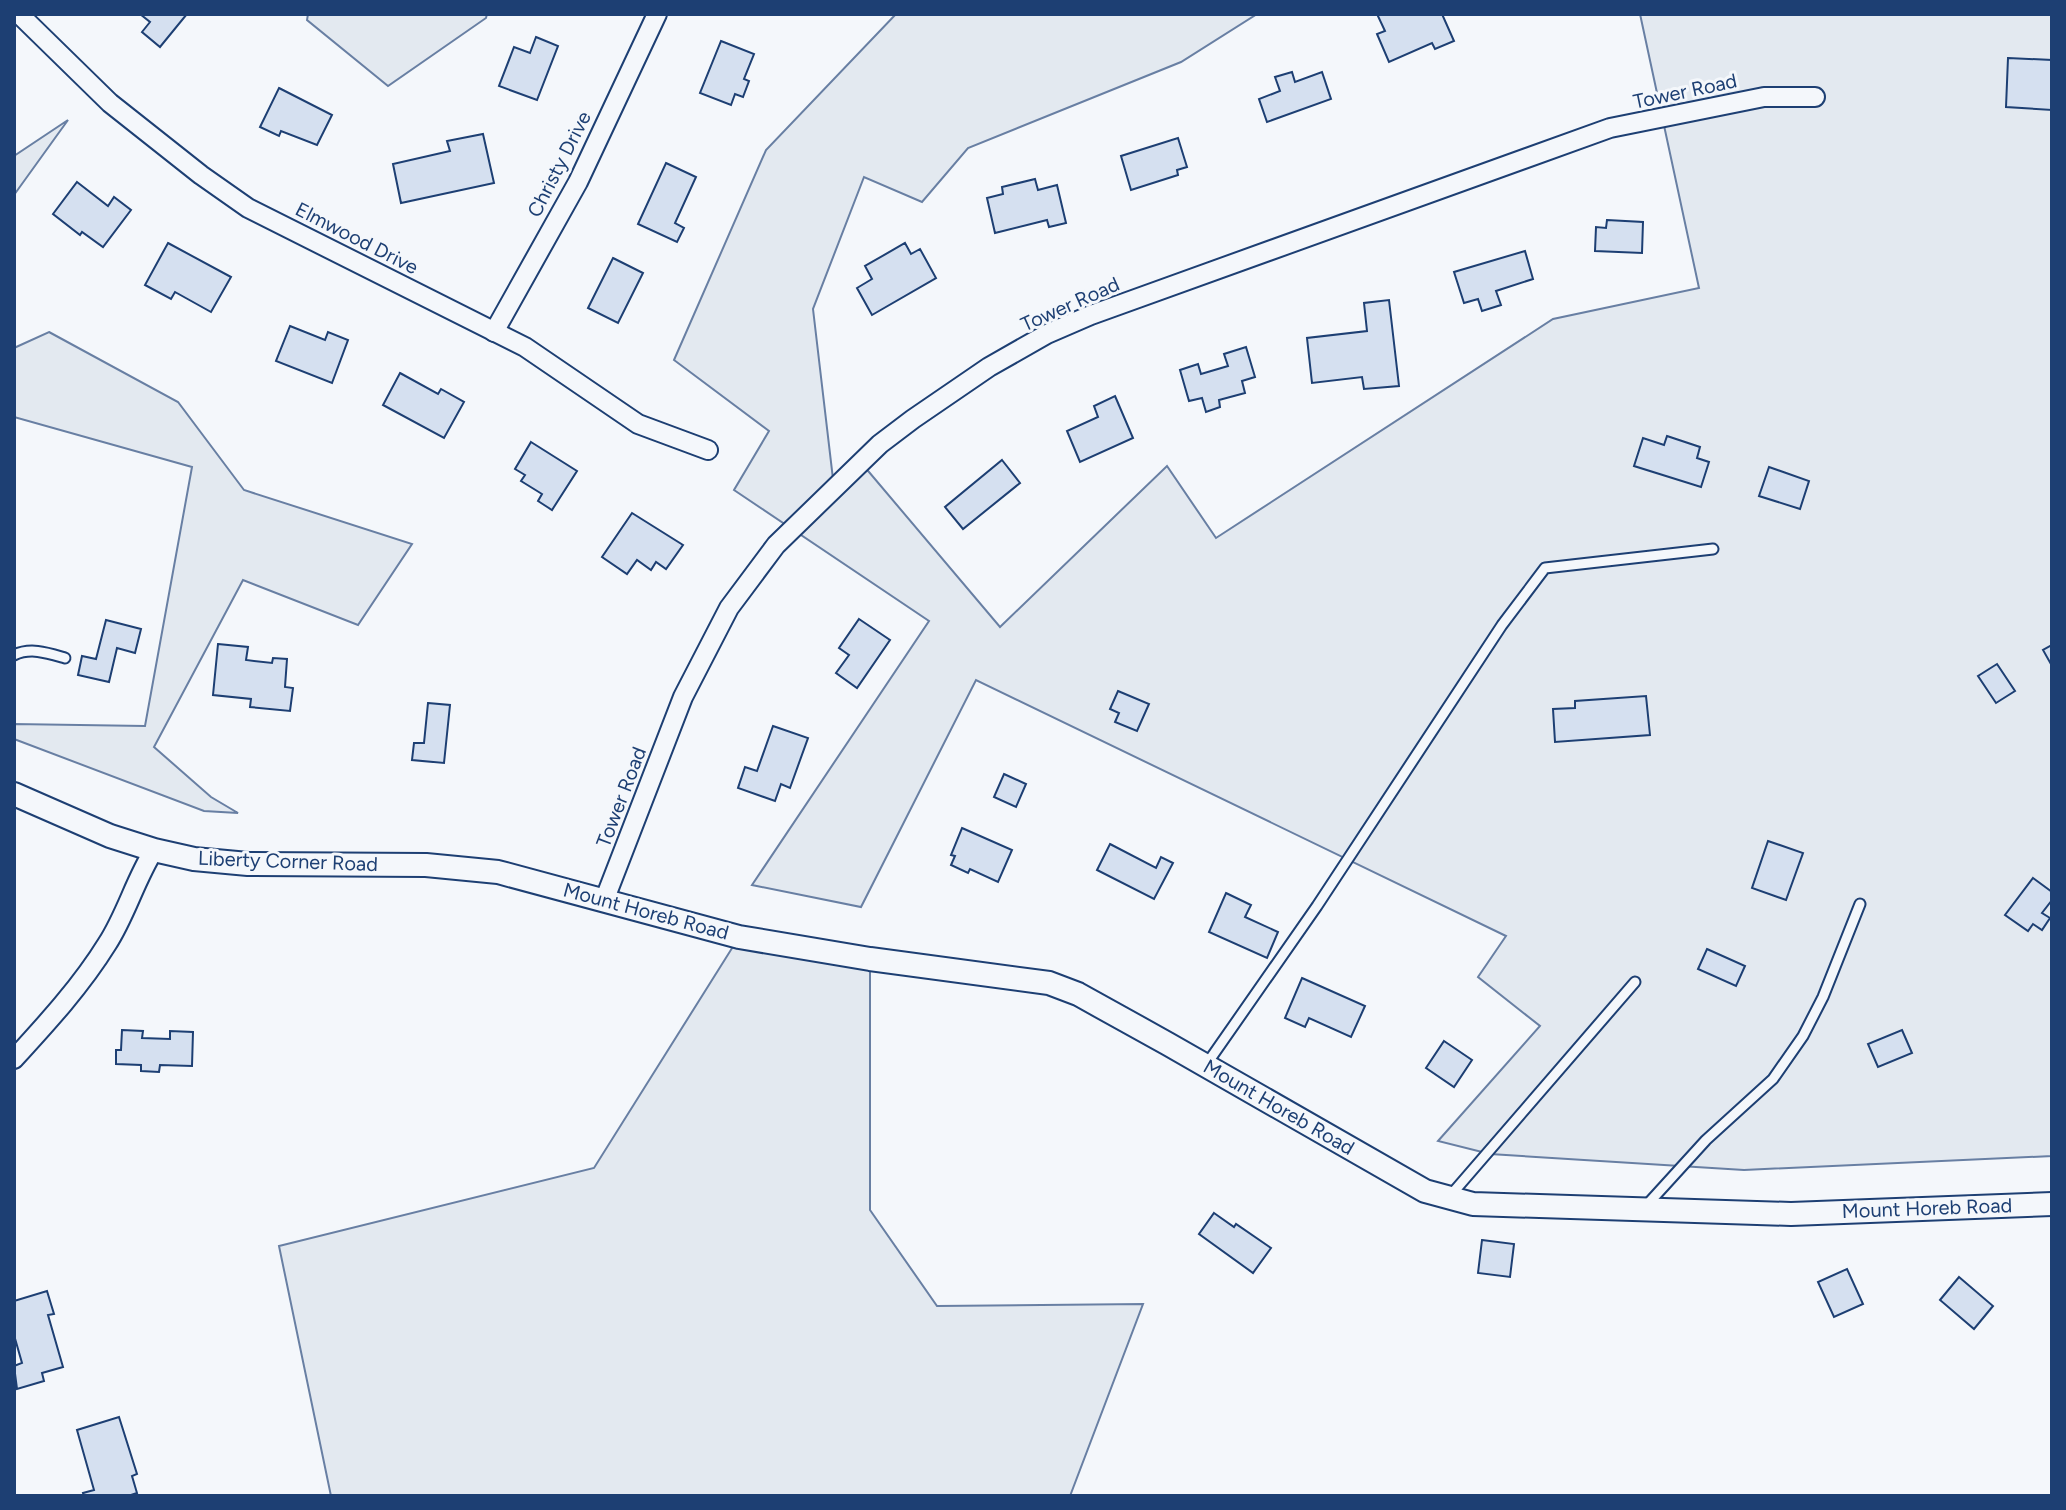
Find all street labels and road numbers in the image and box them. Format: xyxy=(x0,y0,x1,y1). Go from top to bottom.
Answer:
street label: Tower Road xyxy=(1631,68,1739,114)
street label: Christy Drive xyxy=(522,107,596,221)
street label: Elmwood Drive xyxy=(292,197,423,279)
street label: Tower Road xyxy=(1017,272,1123,336)
street label: Tower Road xyxy=(591,744,651,850)
street label: Liberty Corner Road xyxy=(198,846,378,876)
street label: Mount Horeb Road xyxy=(561,877,731,945)
street label: Mount Horeb Road xyxy=(1199,1054,1359,1160)
street label: Mount Horeb Road xyxy=(1841,1193,2013,1223)

